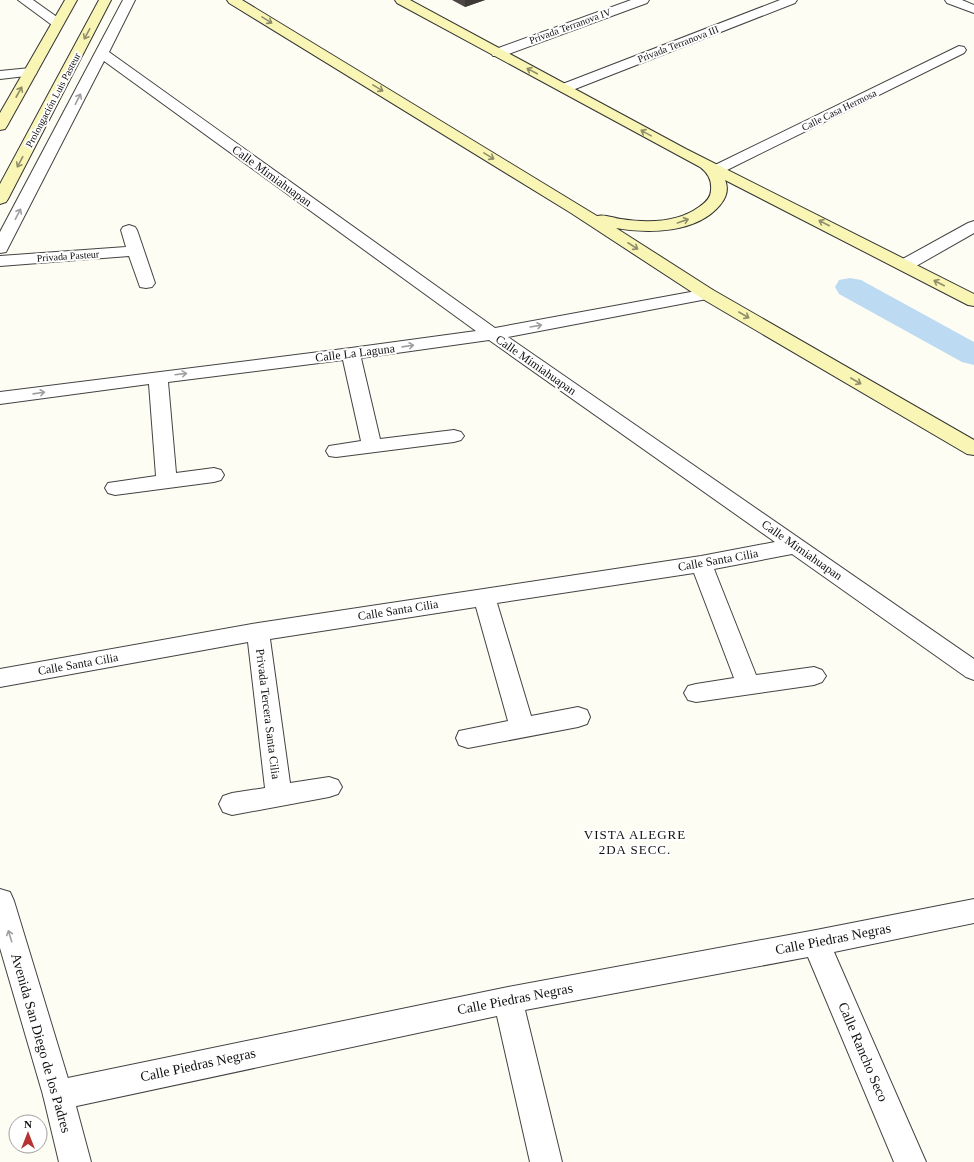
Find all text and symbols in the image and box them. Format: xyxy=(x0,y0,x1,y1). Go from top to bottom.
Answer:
street label: Privada Terranova IV xyxy=(528,6,613,46)
one-way arrow xyxy=(261,17,273,25)
street label: Privada Terranova III xyxy=(636,24,720,64)
one-way arrow xyxy=(83,28,90,40)
street label: Prolongación Luis Pasteur xyxy=(23,50,83,149)
one-way arrow xyxy=(526,66,538,74)
one-way arrow xyxy=(372,85,384,93)
one-way arrow xyxy=(16,86,24,98)
street label: Calle Casa Hermosa xyxy=(800,87,879,133)
one-way arrow xyxy=(75,93,82,105)
one-way arrow xyxy=(641,128,653,136)
street label: Calle Mimiahuapan xyxy=(229,142,315,210)
one-way arrow xyxy=(483,152,494,160)
one-way arrow xyxy=(15,156,23,168)
one-way arrow xyxy=(15,208,22,220)
one-way arrow xyxy=(676,217,689,224)
one-way arrow xyxy=(818,219,830,226)
one-way arrow xyxy=(628,242,639,251)
street label: Privada Pasteur xyxy=(36,248,100,264)
one-way arrow xyxy=(934,279,946,286)
one-way arrow xyxy=(738,312,750,320)
one-way arrow xyxy=(529,321,542,329)
street label: Calle Mimiahuapan xyxy=(493,332,579,398)
street label: Calle La Laguna xyxy=(314,341,396,365)
one-way arrow xyxy=(401,342,414,350)
one-way arrow xyxy=(174,370,187,378)
one-way arrow xyxy=(850,377,862,385)
one-way arrow xyxy=(32,389,45,397)
street label: Calle Mimiahuapan xyxy=(759,517,845,583)
street label: Calle Santa Cilia xyxy=(677,546,760,574)
street label: Calle Santa Cilia xyxy=(357,597,440,623)
street label: Privada Tercera Santa Cilia xyxy=(253,648,283,781)
street label: Calle Santa Cilia xyxy=(37,650,120,678)
district label: VISTA ALEGRE 2DA SECC. xyxy=(584,827,686,857)
street label: Calle Piedras Negras xyxy=(774,920,892,958)
one-way arrow xyxy=(6,930,13,943)
street label: Avenida San Diego de los Padres xyxy=(8,952,74,1134)
street label: Calle Piedras Negras xyxy=(456,980,574,1018)
street label: Calle Rancho Seco xyxy=(835,1000,891,1104)
street label: Calle Piedras Negras xyxy=(139,1045,257,1085)
north arrow xyxy=(8,1114,48,1154)
text: N xyxy=(24,1118,32,1130)

